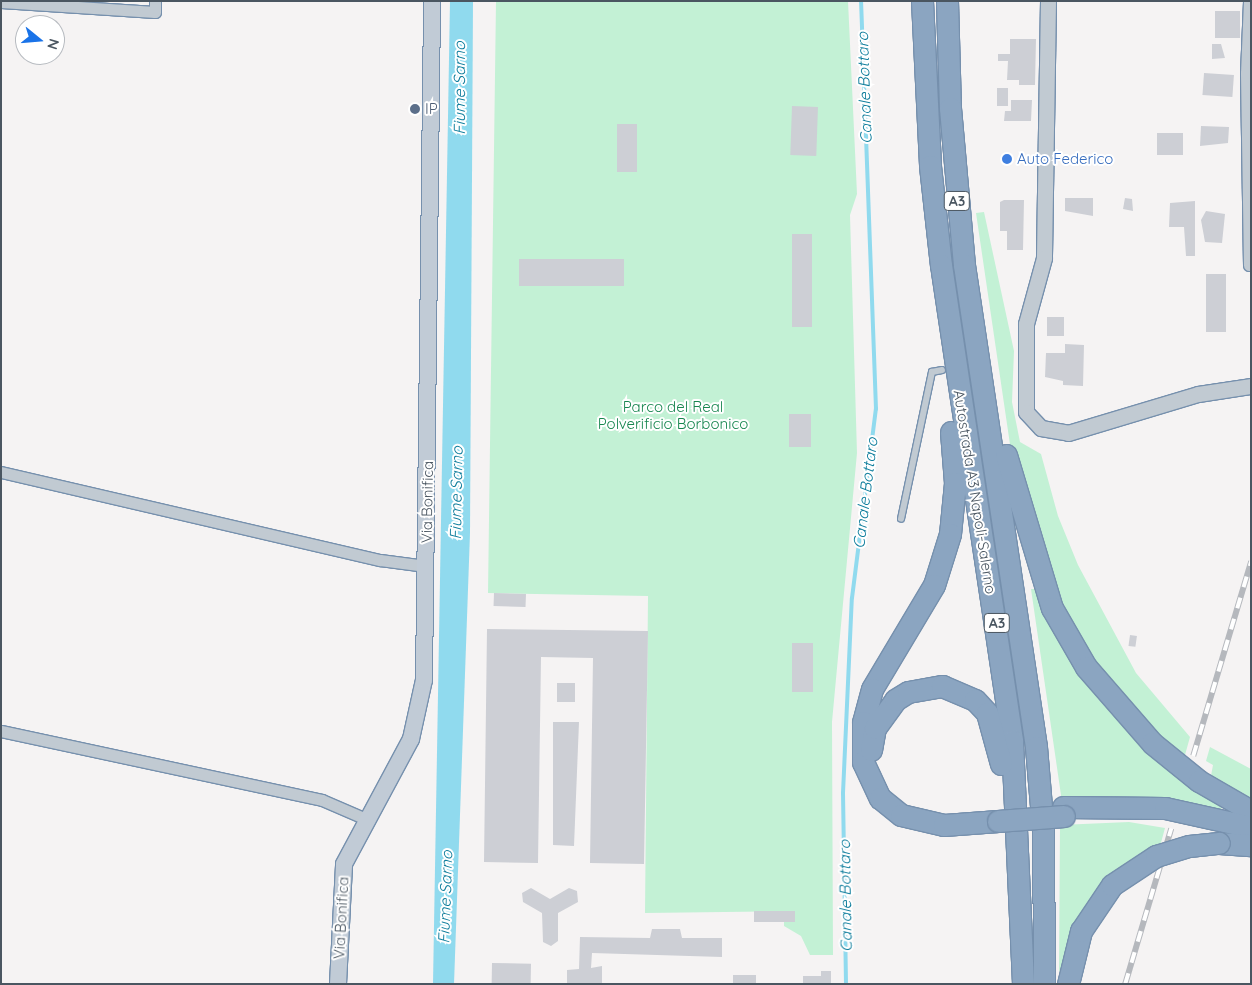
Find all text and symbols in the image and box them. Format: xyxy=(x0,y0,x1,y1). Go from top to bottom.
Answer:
north arrow xyxy=(15,15,65,65)
water label: Canale Bottaro xyxy=(852,32,876,144)
text: N xyxy=(43,37,64,52)
water label: Fiume Sarno xyxy=(449,41,469,135)
place label: IP xyxy=(425,100,438,118)
marker: IP xyxy=(409,103,421,115)
place label: Auto Federico xyxy=(1017,150,1113,168)
marker: Auto Federico xyxy=(1001,153,1013,165)
road number: A3 xyxy=(943,190,971,212)
street label: Autostrada A3 Napoli-Salerno xyxy=(950,389,1000,595)
park label: Parco del Real Polverificio Borbonico xyxy=(598,397,748,432)
water label: Canale Bottaro xyxy=(849,436,881,550)
water label: Fiume Sarno xyxy=(446,446,466,540)
street label: Via Bonifica xyxy=(417,461,437,543)
road number: A3 xyxy=(983,612,1011,634)
water label: Canale Bottaro xyxy=(834,840,856,952)
water label: Fiume Sarno xyxy=(434,850,456,944)
street label: Via Bonifica xyxy=(330,876,352,960)

